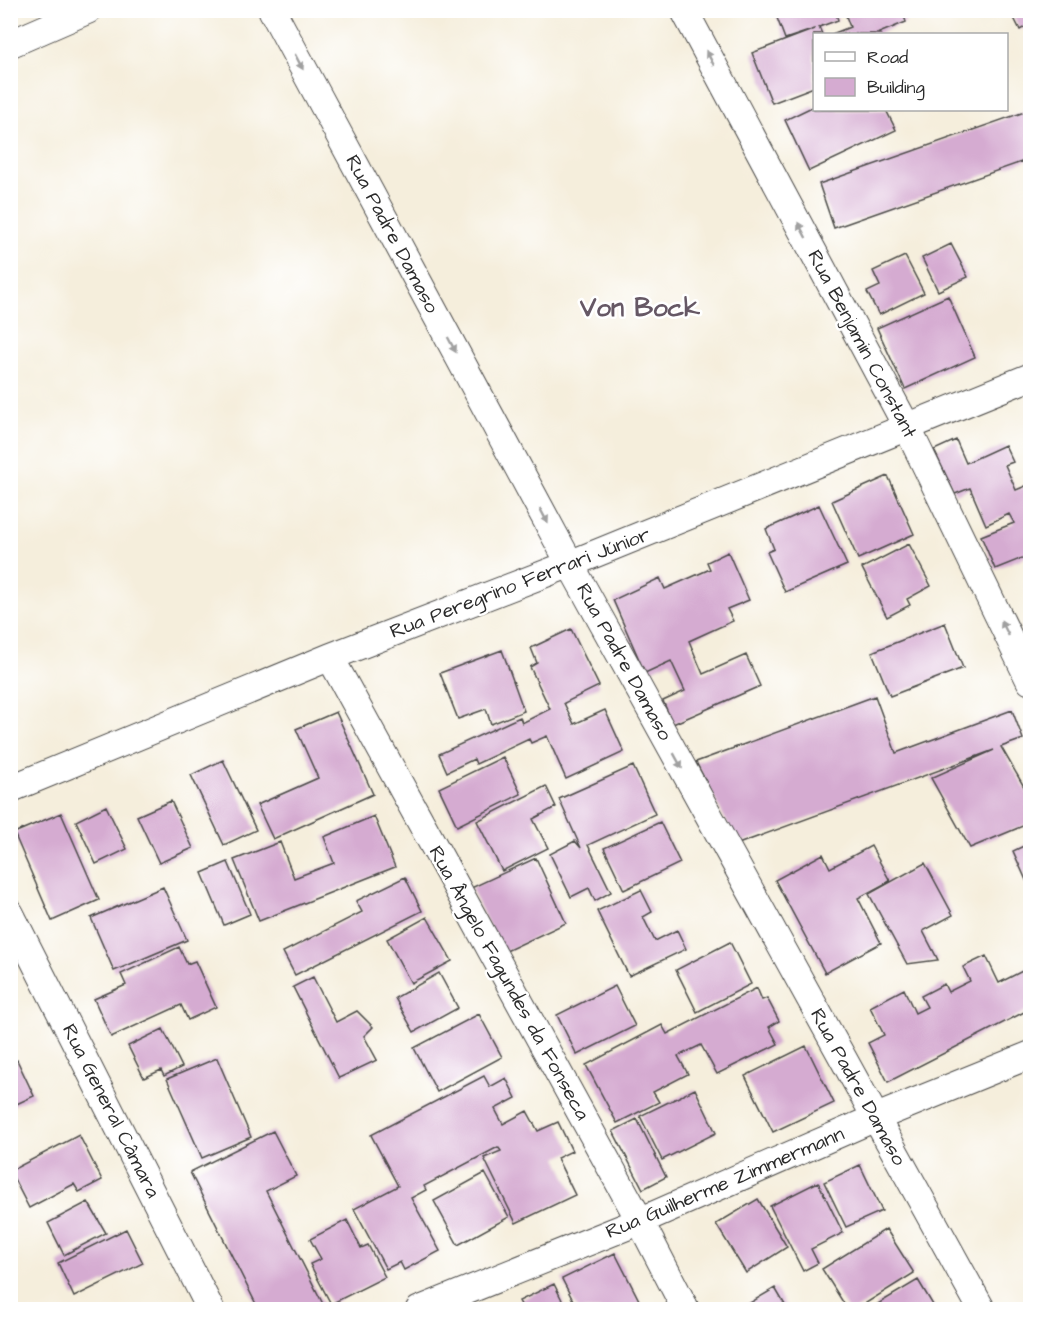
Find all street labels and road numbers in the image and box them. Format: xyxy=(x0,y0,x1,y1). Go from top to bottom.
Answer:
street label: Rua Padre Damaso xyxy=(338,150,446,318)
street label: Rua Benjamin Constant xyxy=(800,245,924,443)
street label: Rua Peregrino Ferrari Júnior xyxy=(386,520,655,647)
street label: Rua Padre Damaso xyxy=(569,578,679,746)
street label: Rua Ângelo Fagundes da Fonseca xyxy=(421,841,596,1126)
street label: Rua Padre Damaso xyxy=(803,1003,913,1171)
street label: Rua General Câmara xyxy=(55,1019,167,1203)
street label: Rua Guilherme Zimmermann xyxy=(602,1120,848,1246)

